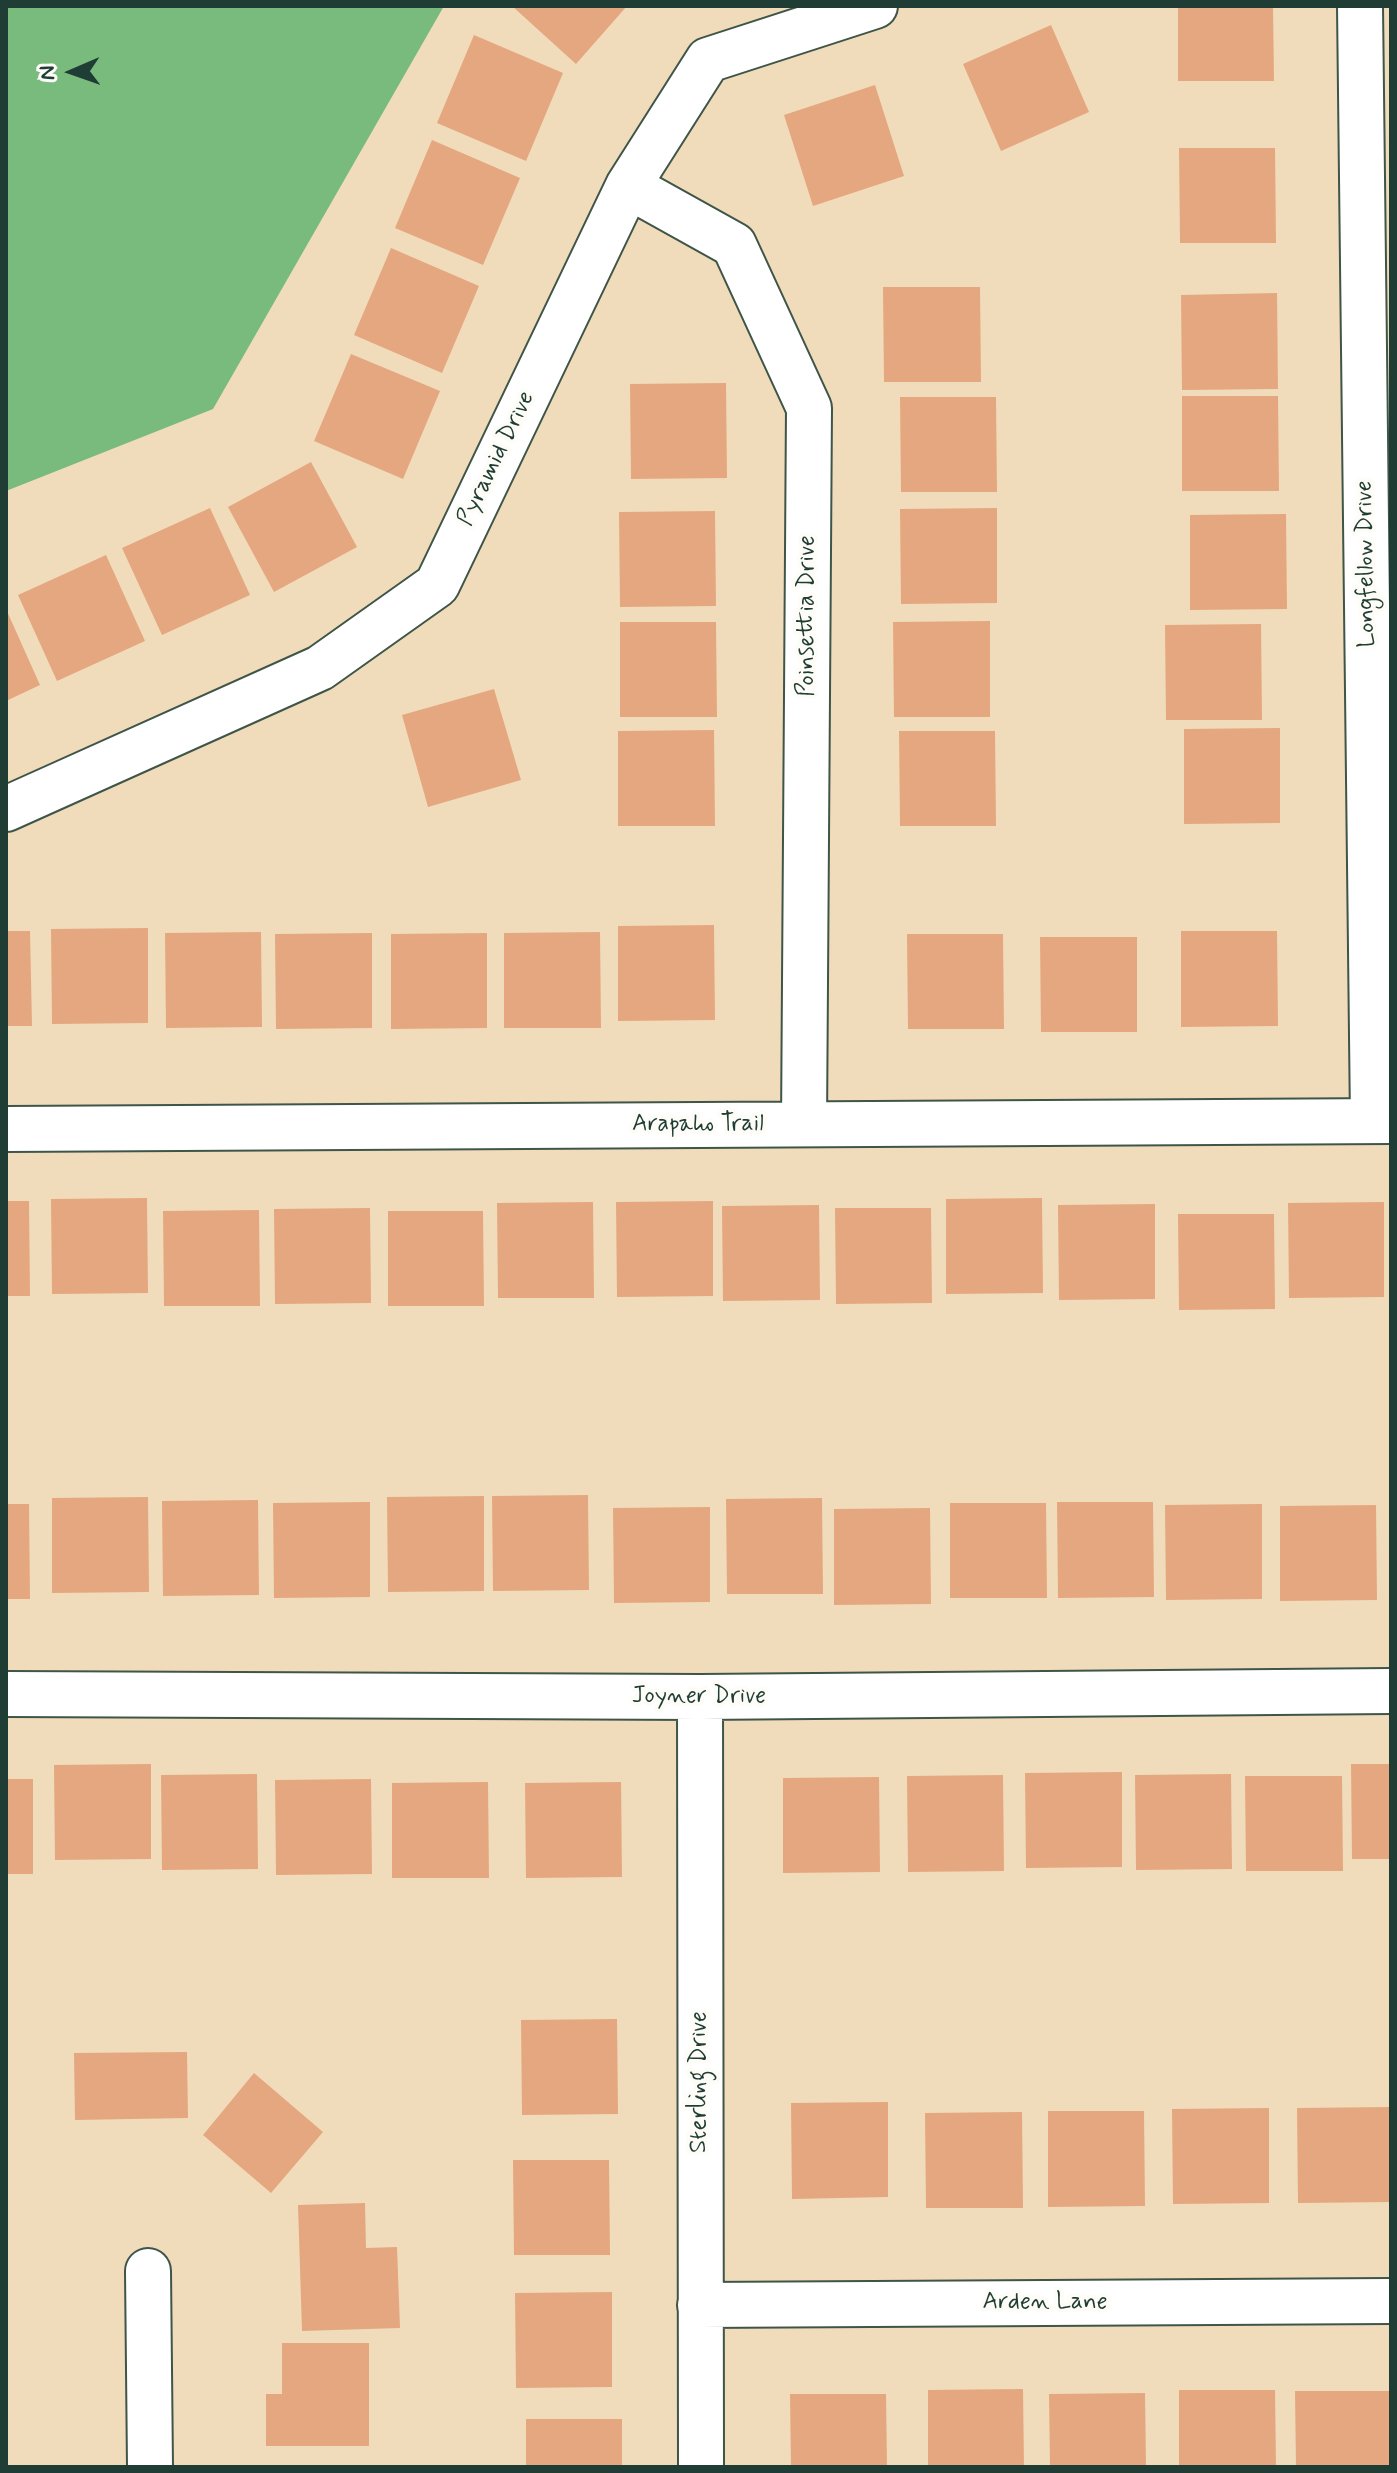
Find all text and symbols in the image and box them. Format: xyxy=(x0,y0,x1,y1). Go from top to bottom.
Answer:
north arrow xyxy=(32,32,112,112)
text: N xyxy=(34,65,62,81)
street label: Pyramid Drive xyxy=(452,387,542,531)
street label: Longfellow Drive xyxy=(1351,480,1383,648)
street label: Poinsettia Drive xyxy=(794,535,822,697)
street label: Arapaho Trail xyxy=(632,1111,764,1139)
street label: Joyner Drive xyxy=(632,1683,766,1711)
street label: Sterling Drive xyxy=(686,2011,714,2153)
street label: Arden Lane xyxy=(983,2289,1107,2317)

